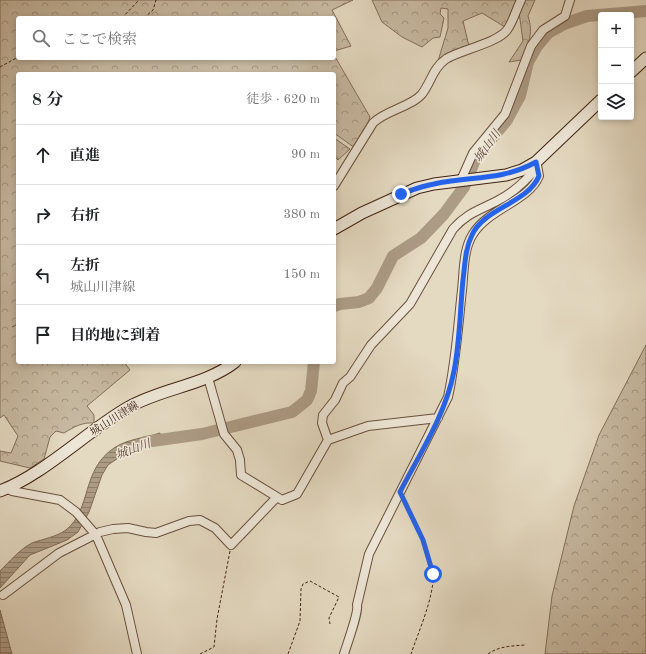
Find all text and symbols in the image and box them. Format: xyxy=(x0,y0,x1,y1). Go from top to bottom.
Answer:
map controls xyxy=(598,12,634,120)
button: + xyxy=(598,12,634,48)
search box xyxy=(16,16,336,60)
icon: search xyxy=(30,27,52,49)
text: ここで検索 xyxy=(62,33,137,48)
button: − xyxy=(598,48,634,84)
button: layers xyxy=(598,84,634,120)
text: 8 分 xyxy=(32,92,64,109)
text: 徒歩 · 620 m xyxy=(246,93,320,106)
water label: 城山川 xyxy=(472,126,504,165)
icon: ahead xyxy=(32,144,54,166)
text: 90 m xyxy=(291,148,320,161)
text: 直進 xyxy=(70,149,100,164)
route end xyxy=(392,185,410,203)
icon: right xyxy=(32,204,54,226)
text: 380 m xyxy=(283,208,320,221)
text: 右折 xyxy=(70,209,100,224)
text: 左折 xyxy=(70,259,100,274)
icon: left xyxy=(32,264,54,286)
text: 150 m xyxy=(283,268,320,281)
text: 城山川津線 xyxy=(70,281,135,294)
icon: arrive xyxy=(32,324,54,346)
text: 目的地に到着 xyxy=(70,329,160,344)
street label: 城山川津線 xyxy=(87,398,141,439)
water label: 城山川 xyxy=(114,437,154,462)
route start xyxy=(424,565,442,583)

